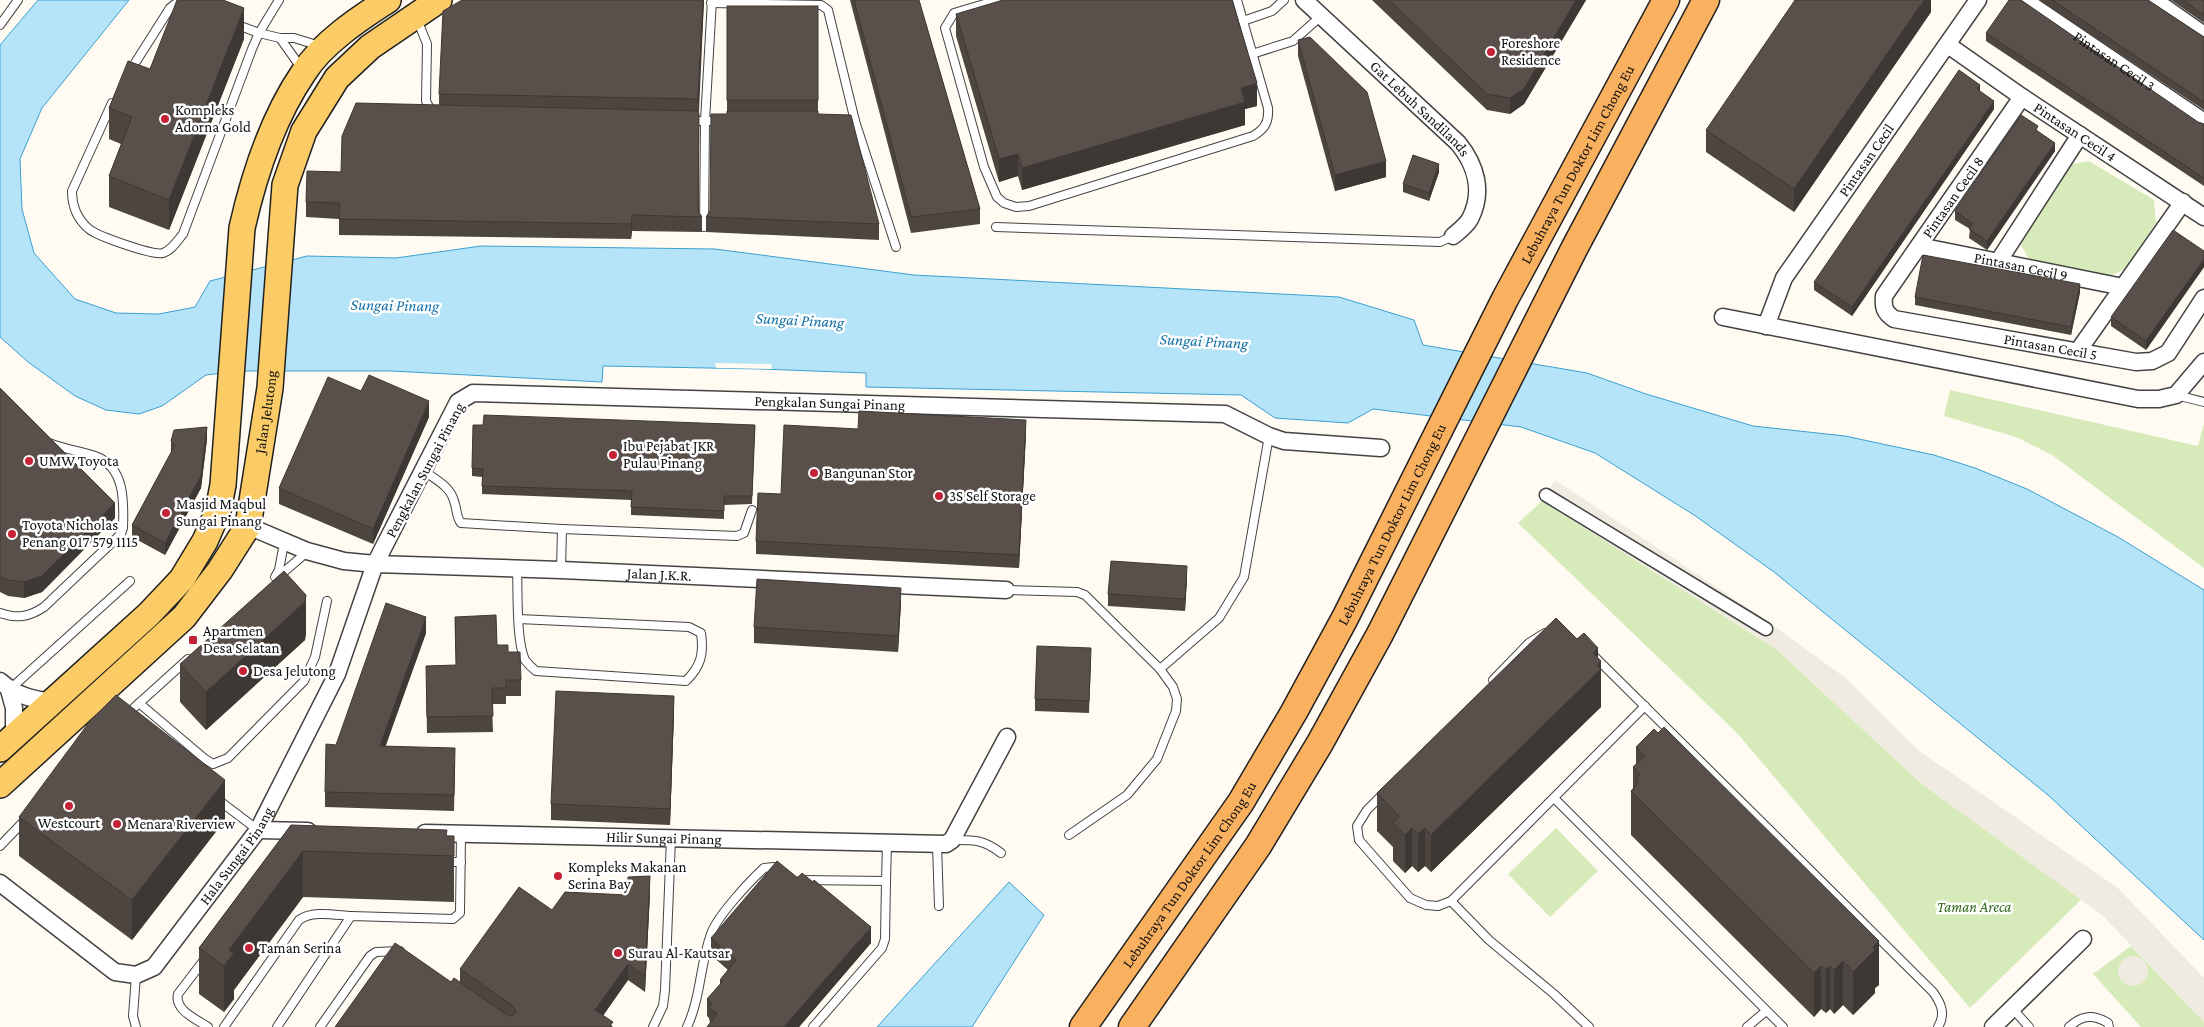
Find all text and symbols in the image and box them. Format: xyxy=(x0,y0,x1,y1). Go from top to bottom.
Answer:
street label: Pintasan Cecil 3 xyxy=(2071,28,2158,94)
place label: Foreshore Residence xyxy=(1501,35,1561,68)
marker: Foreshore Residence xyxy=(1485,46,1497,58)
street label: Gat Lebuh Sandilands xyxy=(1367,58,1473,159)
street label: Lebuhraya Tun Doktor Lim Chong Eu xyxy=(1517,62,1637,267)
street label: Pintasan Cecil 4 xyxy=(2031,99,2119,165)
place label: Kompleks Adorna Gold xyxy=(175,102,251,135)
marker: Kompleks Adorna Gold xyxy=(159,113,171,125)
street label: Pintasan Cecil xyxy=(1835,121,1897,199)
street label: Pintasan Cecil 8 xyxy=(1919,153,1987,241)
street label: Pintasan Cecil 9 xyxy=(1973,249,2069,284)
water label: Sungai Pinang xyxy=(351,296,440,315)
water label: Sungai Pinang xyxy=(755,309,846,332)
water label: Sungai Pinang xyxy=(1159,330,1250,353)
street label: Pintasan Cecil 5 xyxy=(2003,331,2098,363)
street label: Jalan Jelutong xyxy=(251,370,280,457)
street label: Pengkalan Sungai Pinang xyxy=(754,393,905,414)
street label: Pengkalan Sungai Pinang xyxy=(383,400,468,541)
street label: Lebuhraya Tun Doktor Lim Chong Eu xyxy=(1335,421,1449,628)
place label: Ibu Pejabat JKR Pulau Pinang xyxy=(623,438,715,472)
marker: Ibu Pejabat JKR Pulau Pinang xyxy=(607,449,619,461)
place label: UMW Toyota xyxy=(39,453,119,470)
marker: UMW Toyota xyxy=(23,455,35,467)
place label: Bangunan Stor xyxy=(824,465,914,482)
marker: Bangunan Stor xyxy=(808,467,820,479)
place label: 3S Self Storage xyxy=(949,488,1036,505)
marker: 3S Self Storage xyxy=(933,490,945,502)
place label: Masjid Maqbul Sungai Pinang xyxy=(176,496,266,530)
marker: Masjid Maqbul Sungai Pinang xyxy=(160,507,172,519)
place label: Toyota Nicholas Penang 017 579 1115 xyxy=(22,517,138,551)
marker: Toyota Nicholas Penang 017 579 1115 xyxy=(6,528,18,540)
street label: Jalan J.K.R. xyxy=(624,565,692,584)
place label: Apartmen Desa Selatan xyxy=(203,623,280,656)
marker: Apartmen Desa Selatan xyxy=(187,634,199,646)
place label: Desa Jelutong xyxy=(253,663,336,680)
marker: Desa Jelutong xyxy=(237,665,249,677)
street label: Lebuhraya Tun Doktor Lim Chong Eu xyxy=(1119,778,1259,971)
marker: Westcourt xyxy=(63,800,75,812)
street label: Hala Sungai Pinang xyxy=(196,804,277,908)
place label: Westcourt xyxy=(38,815,101,831)
place label: Menara Riverview xyxy=(127,816,236,832)
marker: Menara Riverview xyxy=(111,818,123,830)
street label: Hilir Sungai Pinang xyxy=(606,829,722,848)
place label: Kompleks Makanan Serina Bay xyxy=(568,859,687,893)
marker: Kompleks Makanan Serina Bay xyxy=(552,870,564,882)
park label: Taman Areca xyxy=(1937,899,2011,915)
place label: Taman Serina xyxy=(259,940,341,956)
marker: Taman Serina xyxy=(243,942,255,954)
place label: Surau Al-Kautsar xyxy=(628,945,731,961)
marker: Surau Al-Kautsar xyxy=(612,947,624,959)

